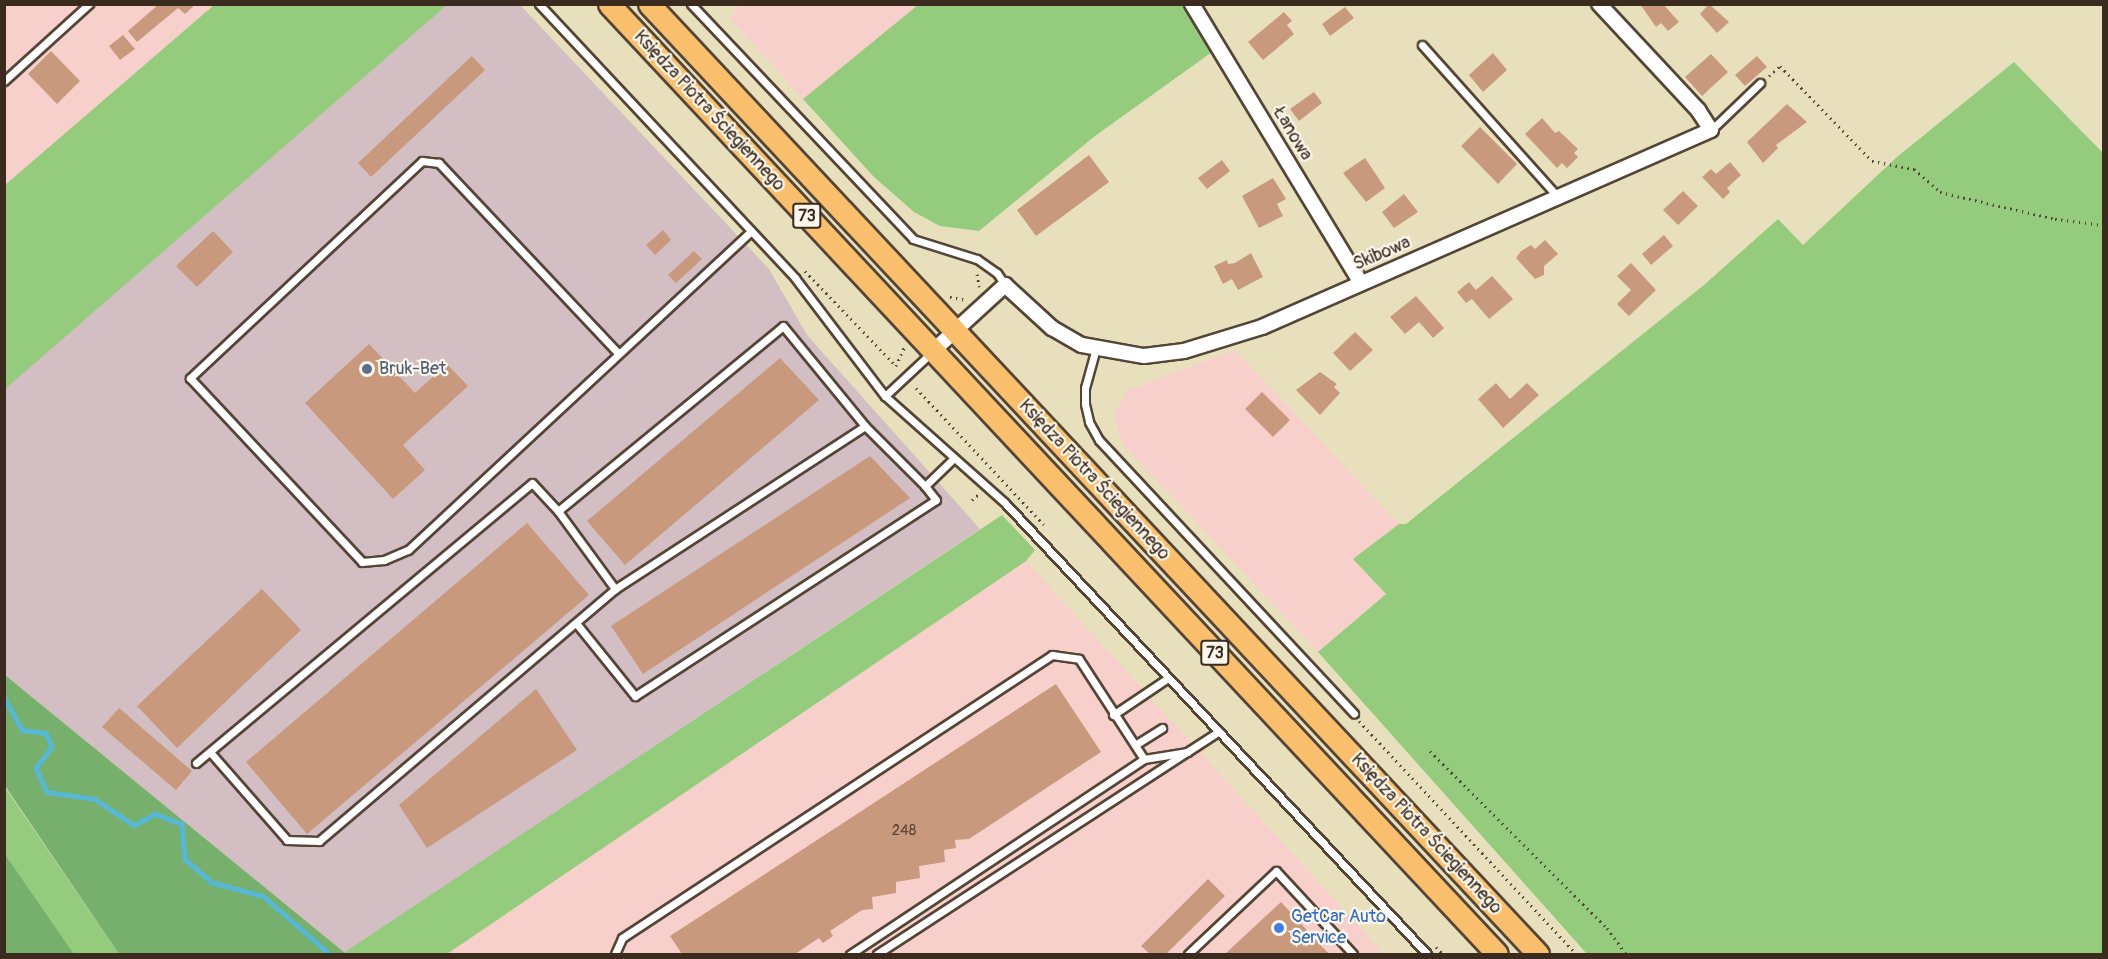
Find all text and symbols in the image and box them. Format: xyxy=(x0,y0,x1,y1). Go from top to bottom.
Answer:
street label: Księdza Piotra Ściegiennego xyxy=(629,26,789,196)
street label: Łanowa xyxy=(1268,103,1316,165)
road number: 73 xyxy=(792,203,822,229)
street label: Skibowa xyxy=(1350,232,1414,276)
place label: Bruk-Bet xyxy=(379,358,446,380)
marker: Bruk-Bet xyxy=(360,362,374,376)
street label: Księdza Piotra Ściegiennego xyxy=(1014,395,1174,565)
road number: 73 xyxy=(1200,640,1230,666)
street label: Księdza Piotra Ściegiennego xyxy=(1346,749,1506,919)
house number: 248 xyxy=(892,822,916,840)
place label: GetCar Auto Service xyxy=(1291,907,1386,950)
marker: GetCar Auto Service xyxy=(1272,921,1286,935)

